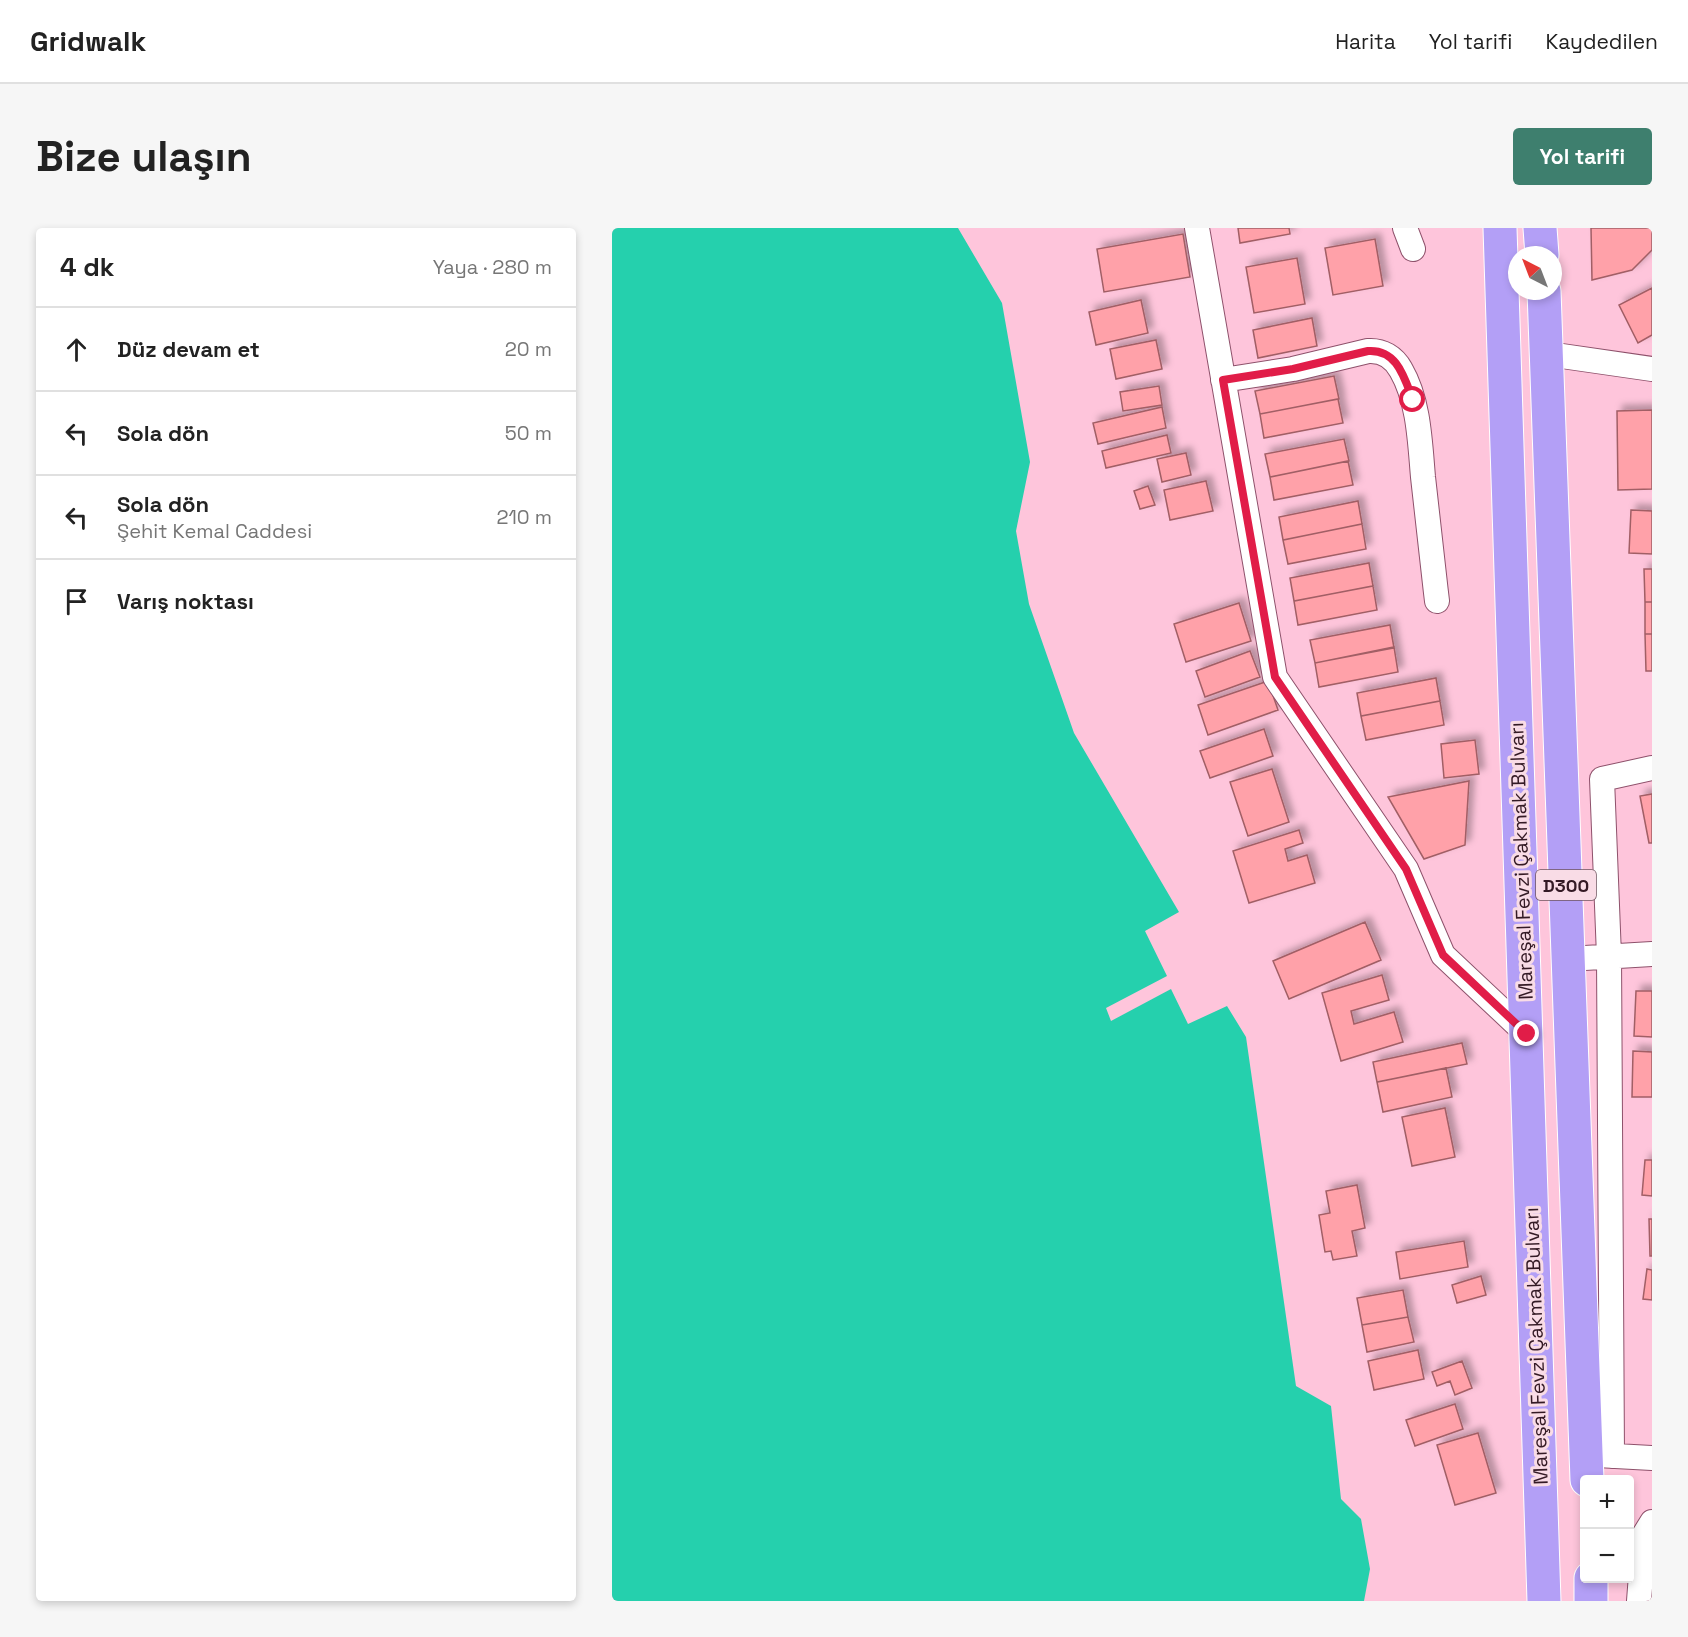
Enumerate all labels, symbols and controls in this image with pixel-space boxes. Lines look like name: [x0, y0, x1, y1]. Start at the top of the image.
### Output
text: Gridwalk: [30, 23, 146, 59]
text: Harita: [1335, 28, 1396, 55]
text: Yol tarifi: [1429, 28, 1512, 55]
text: Kaydedilen: [1545, 28, 1658, 55]
button: Yol tarifi: [1513, 128, 1652, 185]
text: Bize ulaşın: [36, 130, 252, 183]
north arrow: [1508, 246, 1562, 300]
text: 4 dk: [60, 250, 114, 284]
text: Yaya · 280 m: [433, 254, 552, 280]
icon: ahead: [60, 333, 93, 366]
text: Düz devam et: [117, 335, 260, 363]
text: 20 m: [505, 336, 552, 362]
route start: [1399, 386, 1425, 412]
icon: left: [60, 417, 93, 450]
text: Sola dön: [117, 419, 209, 447]
text: 50 m: [505, 420, 552, 446]
text: Sola dön: [117, 490, 209, 518]
icon: left: [60, 501, 93, 534]
text: 210 m: [496, 504, 552, 530]
text: Şehit Kemal Caddesi: [117, 518, 312, 544]
icon: arrive: [60, 585, 93, 618]
text: Varış noktası: [117, 587, 254, 615]
street label: Mareşal Fevzi Çakmak Bulvarı: [1503, 722, 1539, 1000]
road number: D300: [1536, 870, 1596, 900]
route end: [1513, 1020, 1539, 1046]
street label: Mareşal Fevzi Çakmak Bulvarı: [1518, 1207, 1554, 1485]
map controls: [1580, 1475, 1634, 1583]
button: +: [1580, 1475, 1634, 1529]
button: −: [1580, 1529, 1634, 1583]

